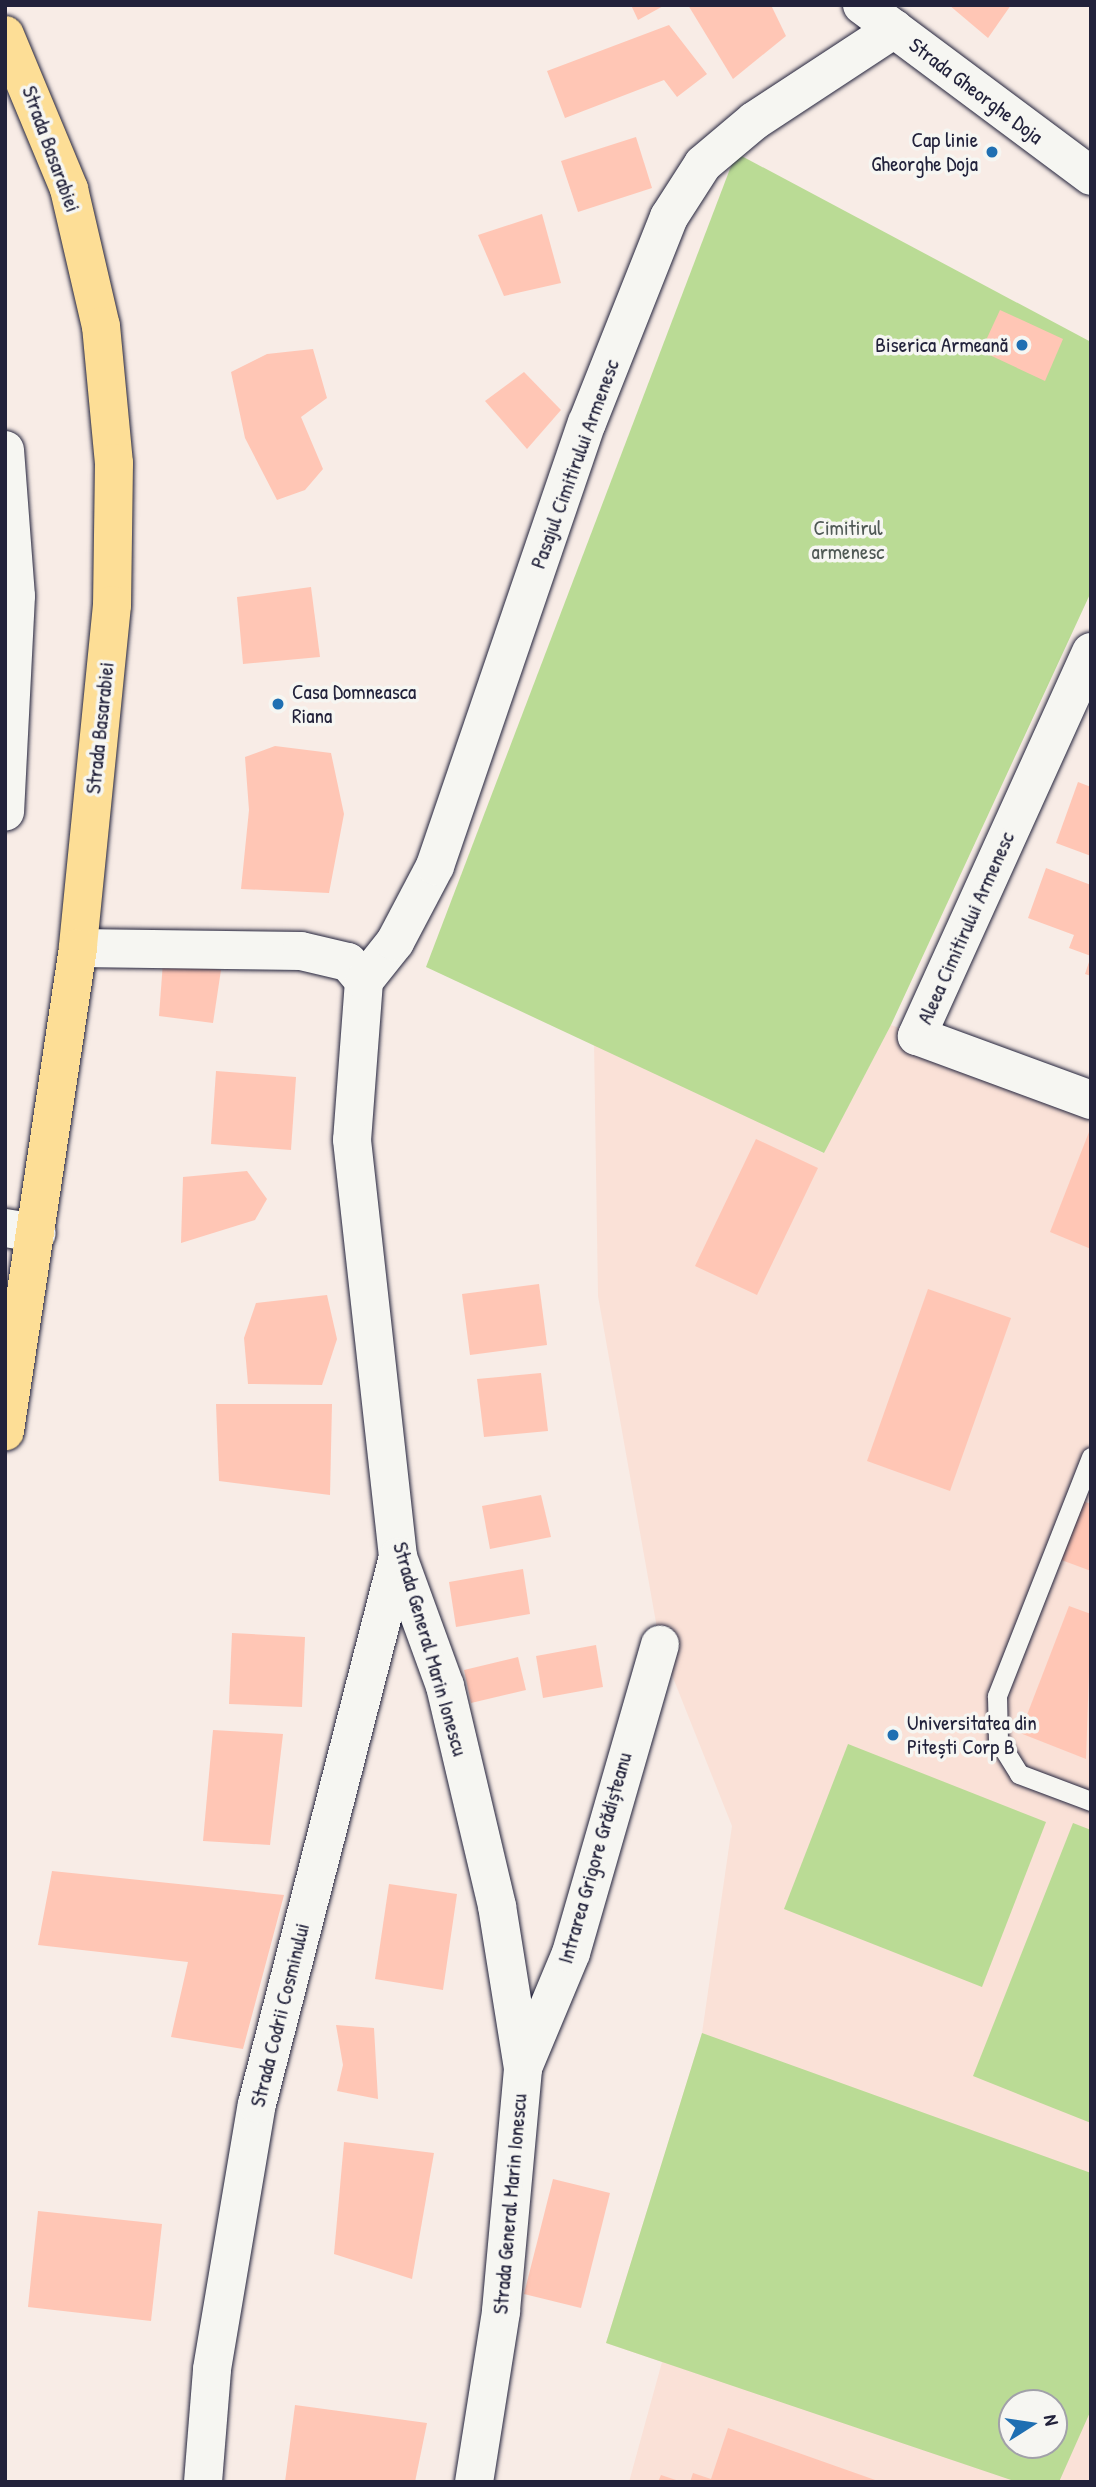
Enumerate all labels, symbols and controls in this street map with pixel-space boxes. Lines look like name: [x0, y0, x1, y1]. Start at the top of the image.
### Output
street label: Strada Gheorghe Doja: [904, 32, 1048, 150]
street label: Strada Basarabiei: [17, 83, 85, 215]
place label: Cap linie Gheorghe Doja: [871, 127, 978, 177]
marker: Cap linie Gheorghe Doja: [984, 144, 1000, 160]
place label: Biserica Armeană: [875, 332, 1008, 358]
marker: Biserica Armeană: [1014, 337, 1030, 353]
street label: Pasajul Cimitirului Armenesc: [525, 356, 625, 572]
park label: Cimitirul armenesc: [811, 515, 885, 565]
street label: Strada Basarabiei: [81, 661, 119, 795]
place label: Casa Domneasca Riana: [292, 679, 416, 729]
marker: Casa Domneasca Riana: [270, 696, 286, 712]
street label: Aleea Cimitirului Armenesc: [912, 828, 1020, 1028]
street label: Strada General Marin Ionescu: [387, 1539, 473, 1759]
place label: Universitatea din Pitești Corp B: [907, 1710, 1037, 1760]
marker: Universitatea din Pitești Corp B: [885, 1727, 901, 1743]
street label: Intrarea Grigore Grădișteanu: [553, 1750, 637, 1966]
street label: Strada Codrii Cosminului: [245, 1920, 315, 2110]
street label: Strada General Marin Ionescu: [488, 2093, 532, 2315]
north arrow: [998, 2389, 1068, 2459]
text: N: [1038, 2412, 1065, 2428]

